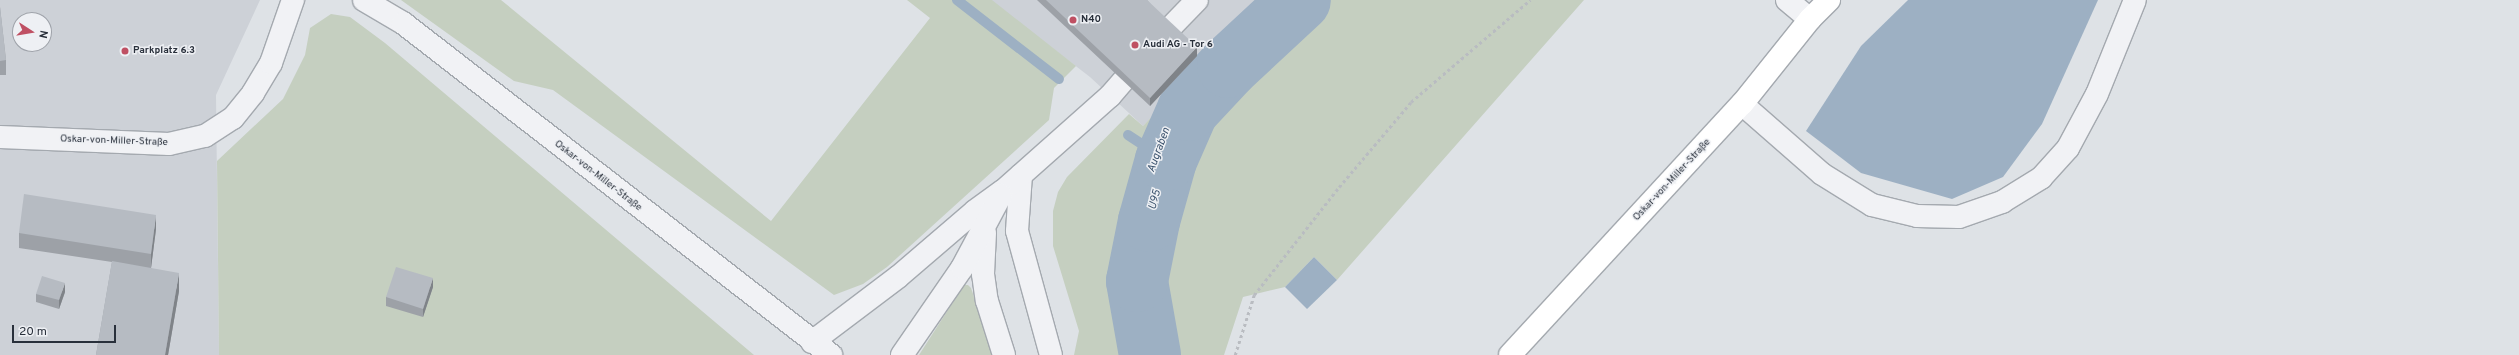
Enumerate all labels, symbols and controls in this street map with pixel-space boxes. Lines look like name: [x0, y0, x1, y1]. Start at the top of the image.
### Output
north arrow: [12, 12, 52, 52]
place label: N40: [1081, 14, 1101, 26]
marker: N40: [1068, 15, 1078, 25]
text: N: [35, 29, 50, 40]
place label: Audi AG - Tor 6: [1143, 39, 1213, 51]
marker: Audi AG - Tor 6: [1130, 40, 1140, 50]
place label: Parkplatz 6.3: [133, 45, 195, 57]
marker: Parkplatz 6.3: [120, 46, 130, 56]
water label: Augraben: [1145, 126, 1173, 174]
street label: Oskar-von-Miller-Straße: [60, 133, 168, 149]
street label: Oskar-von-Miller-Straße: [1631, 136, 1713, 224]
street label: Oskar-von-Miller-Straße: [552, 138, 644, 214]
water label: U95: [1146, 189, 1164, 211]
scale bar: [14, 317, 118, 343]
text: 20 m: [19, 324, 47, 340]

